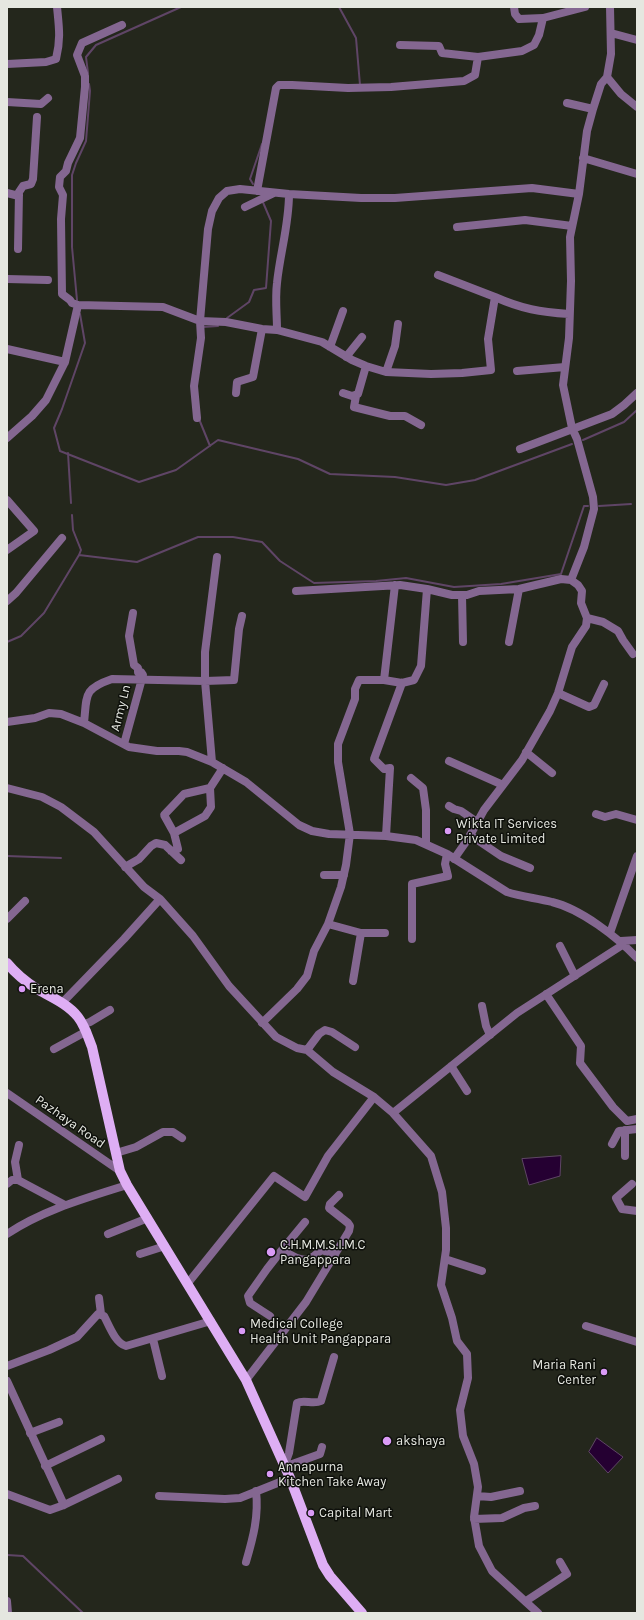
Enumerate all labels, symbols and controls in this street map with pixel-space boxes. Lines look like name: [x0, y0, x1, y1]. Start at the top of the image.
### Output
street label: Army Ln: [108, 683, 134, 733]
place label: Wikta IT Services Private Limited: [456, 816, 557, 847]
marker: Wikta IT Services Private Limited: [443, 826, 453, 836]
place label: Erena: [30, 981, 64, 997]
marker: Erena: [17, 984, 27, 994]
street label: Pazhaya Road: [32, 1092, 108, 1152]
place label: C.H.M.M.S.I.M.C Pangappara: [280, 1237, 365, 1268]
marker: C.H.M.M.S.I.M.C Pangappara: [265, 1246, 277, 1258]
place label: Medical College Health Unit Pangappara: [250, 1316, 391, 1347]
marker: Medical College Health Unit Pangappara: [237, 1326, 247, 1336]
place label: Maria Rani Center: [532, 1357, 596, 1388]
marker: Maria Rani Center: [599, 1367, 609, 1377]
place label: akshaya: [396, 1433, 446, 1449]
marker: akshaya: [381, 1435, 393, 1447]
place label: Annapurna Kitchen Take Away: [278, 1459, 386, 1490]
marker: Annapurna Kitchen Take Away: [265, 1469, 275, 1479]
place label: Capital Mart: [319, 1505, 392, 1521]
marker: Capital Mart: [306, 1508, 316, 1518]

